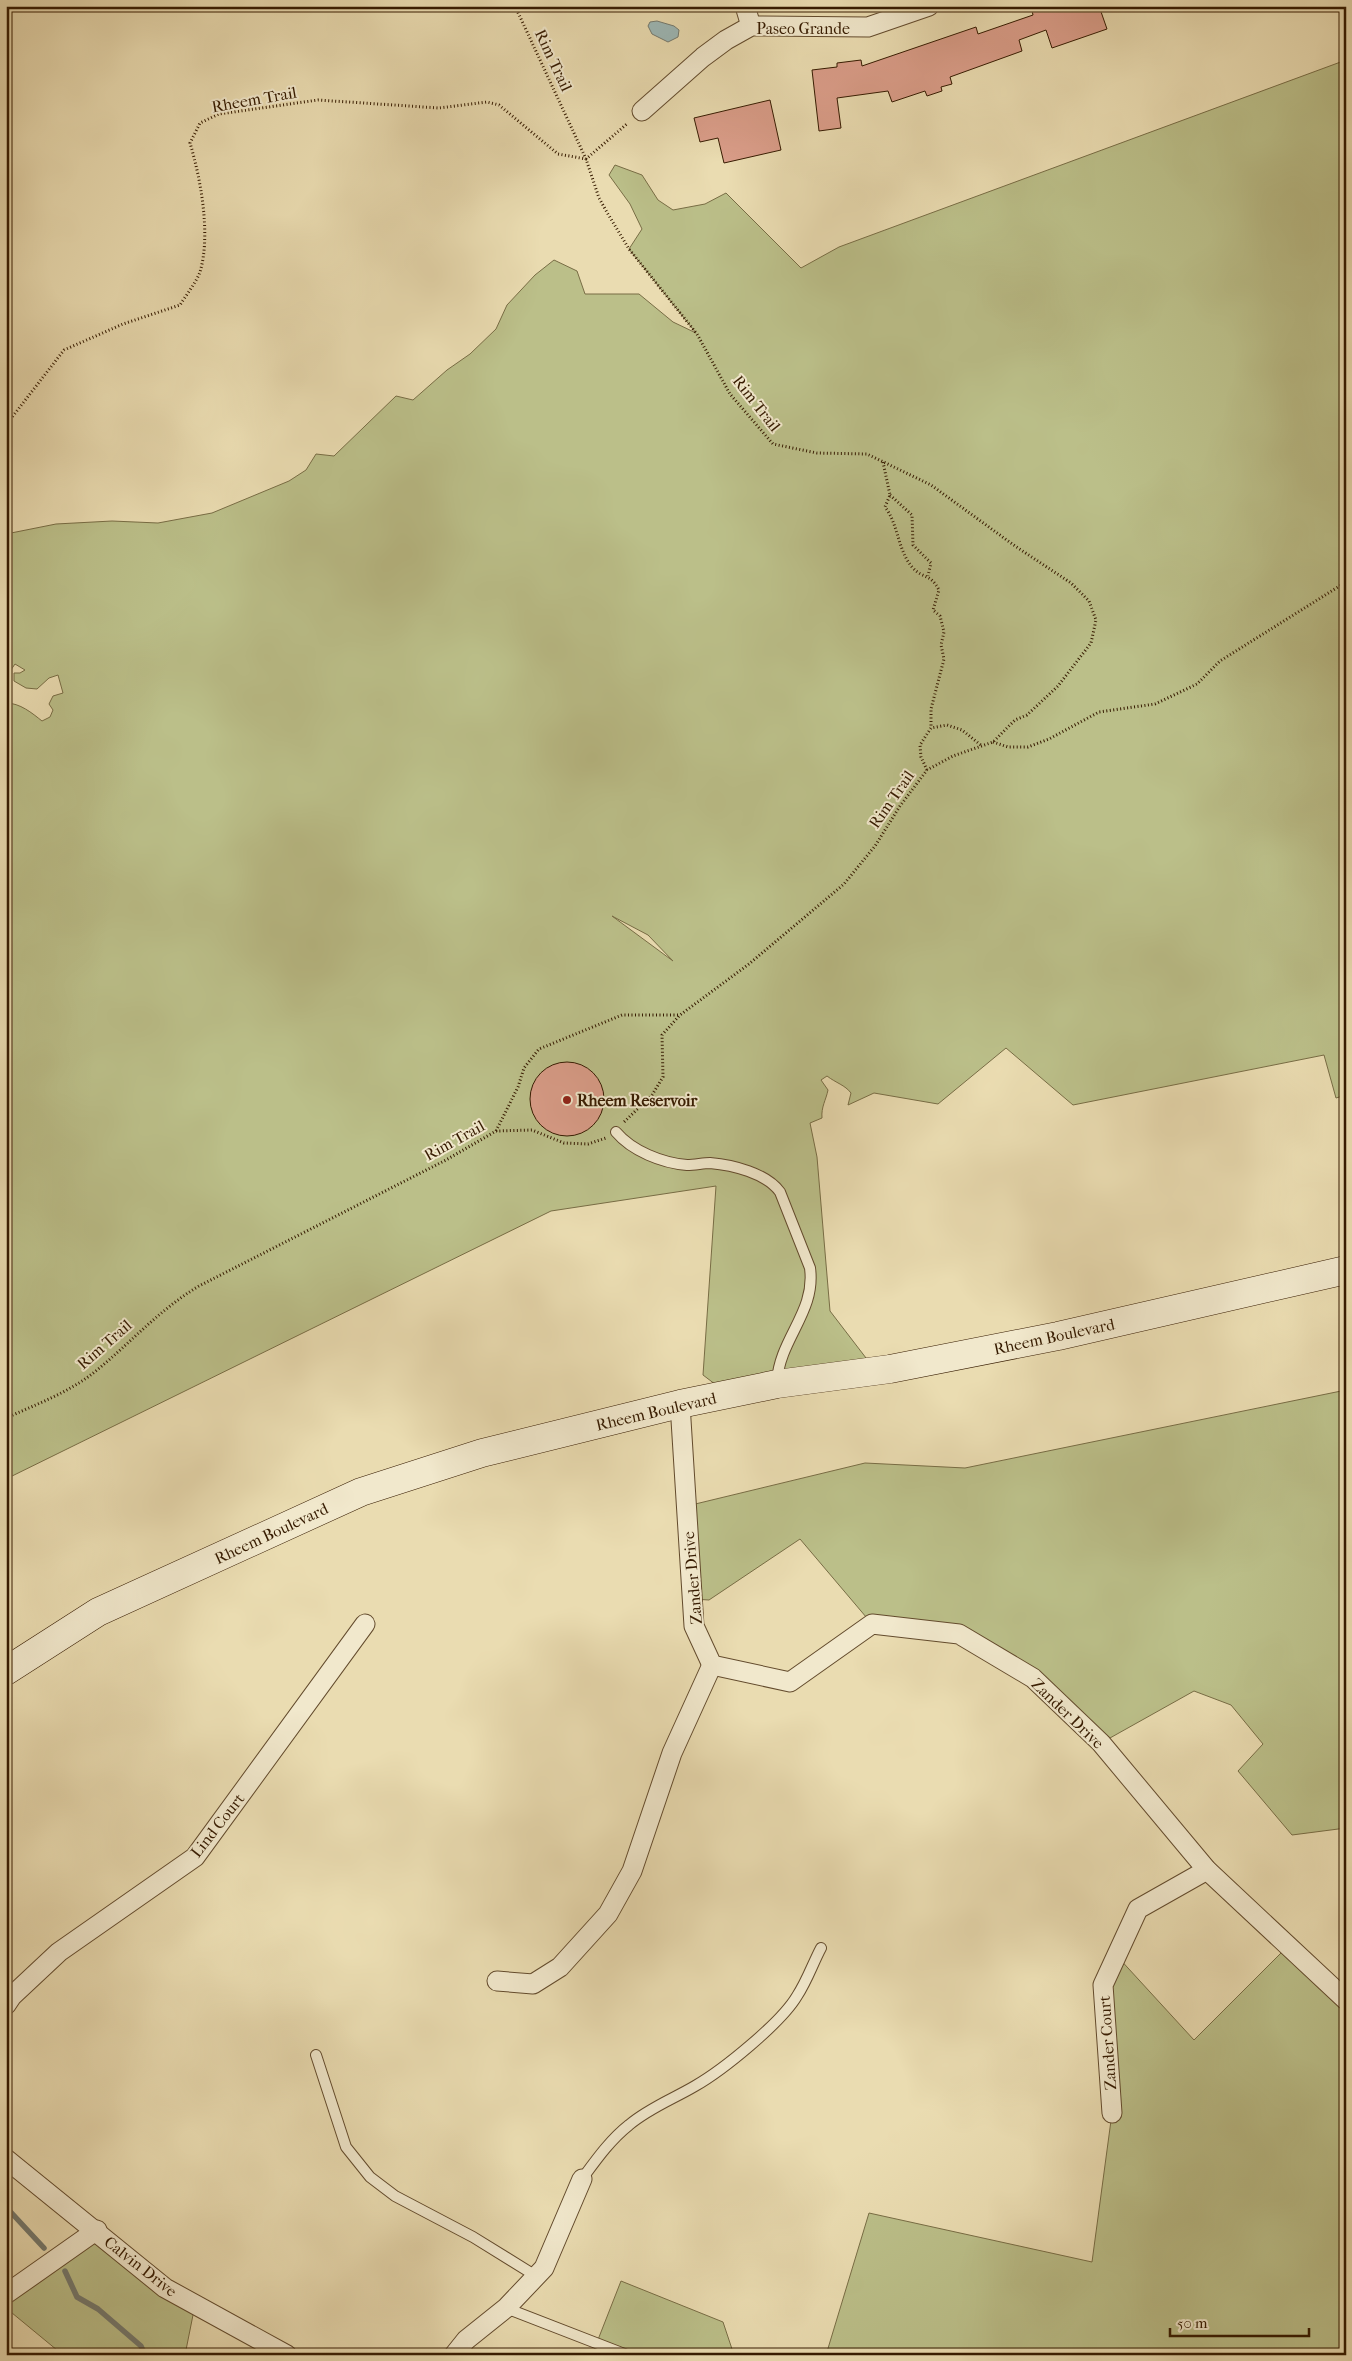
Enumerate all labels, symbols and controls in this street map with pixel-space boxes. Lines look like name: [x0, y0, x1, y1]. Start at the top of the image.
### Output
street label: Paseo Grande: [756, 19, 850, 38]
street label: Rim Trail: [531, 26, 576, 95]
street label: Rheem Trail: [210, 83, 299, 116]
street label: Rim Trail: [729, 371, 785, 436]
street label: Rim Trail: [865, 766, 918, 832]
place label: Rheem Reservoir: [577, 1091, 698, 1110]
marker: Rheem Reservoir: [561, 1094, 573, 1106]
street label: Rim Trail: [421, 1116, 488, 1165]
street label: Rheem Boulevard: [992, 1314, 1117, 1359]
street label: Rim Trail: [73, 1315, 136, 1373]
street label: Rheem Boulevard: [594, 1388, 719, 1435]
street label: Rheem Boulevard: [211, 1499, 331, 1568]
street label: Zander Drive: [679, 1531, 706, 1625]
street label: Zander Drive: [1027, 1674, 1108, 1753]
street label: Lind Court: [186, 1789, 248, 1861]
street label: Zander Court: [1095, 1995, 1120, 2091]
street label: Calvin Drive: [101, 2232, 181, 2301]
scale bar: [1170, 2306, 1308, 2338]
text: 50 m: [1177, 2314, 1208, 2332]

